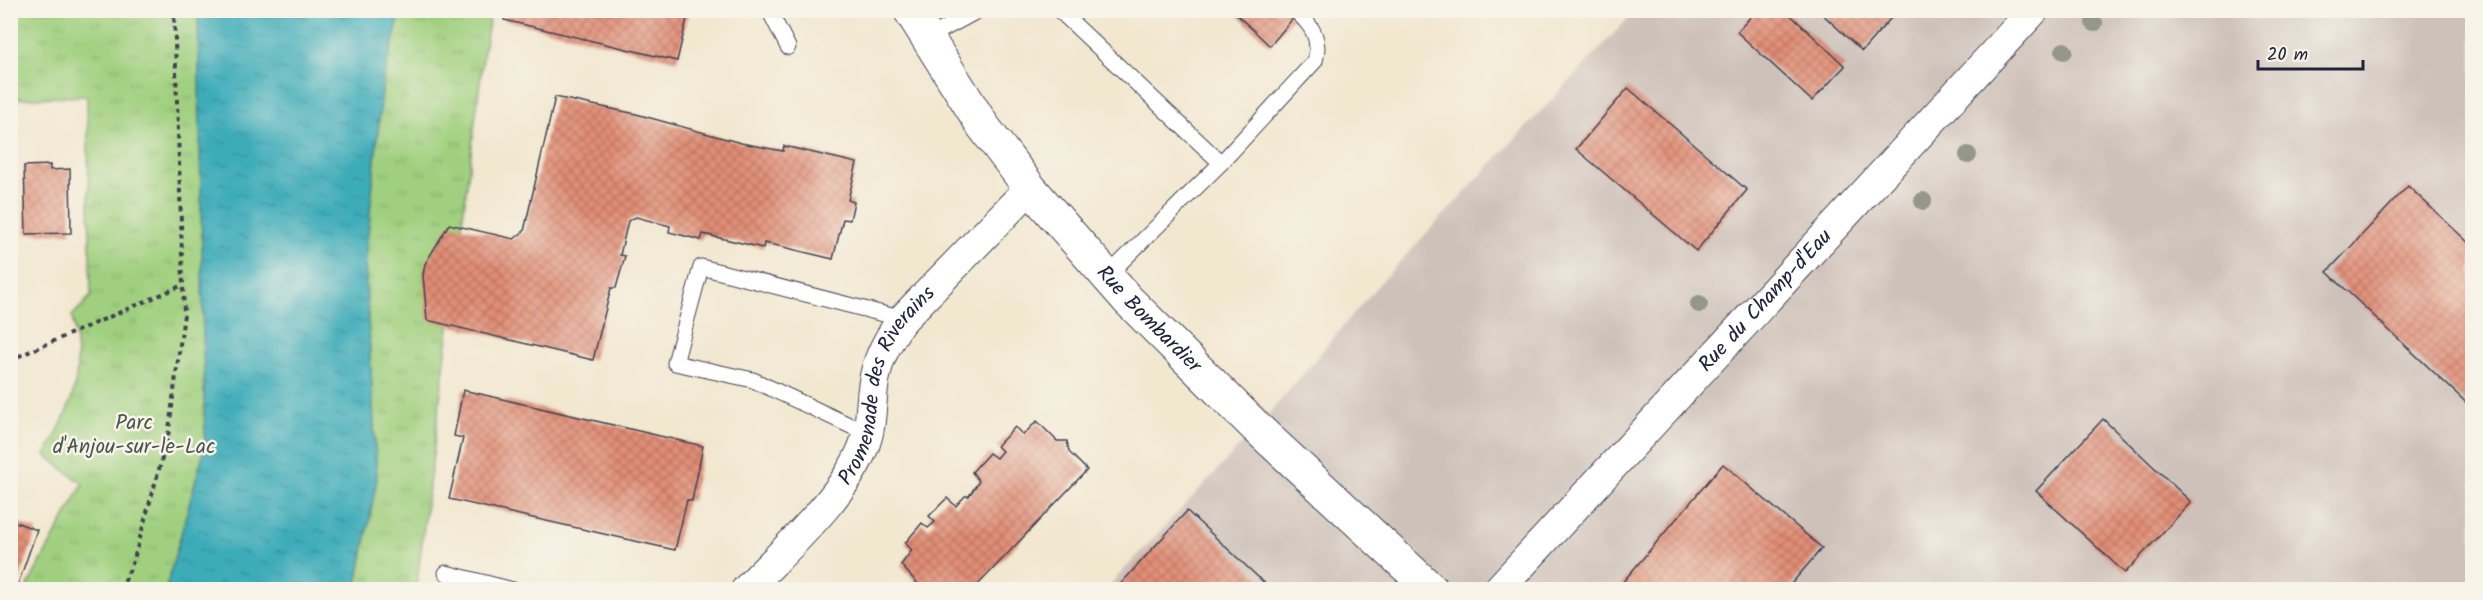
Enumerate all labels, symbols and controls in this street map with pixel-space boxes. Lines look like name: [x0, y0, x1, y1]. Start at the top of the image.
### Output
scale bar: [2258, 33, 2363, 71]
text: 20 m: [2267, 41, 2308, 70]
street label: Rue du Champ-d'Eau: [1690, 221, 1840, 380]
street label: Rue Bombardier: [1088, 258, 1210, 382]
street label: Promenade des Riverains: [830, 278, 943, 492]
park label: Parc d'Anjou-sur-le-Lac: [53, 407, 215, 464]

